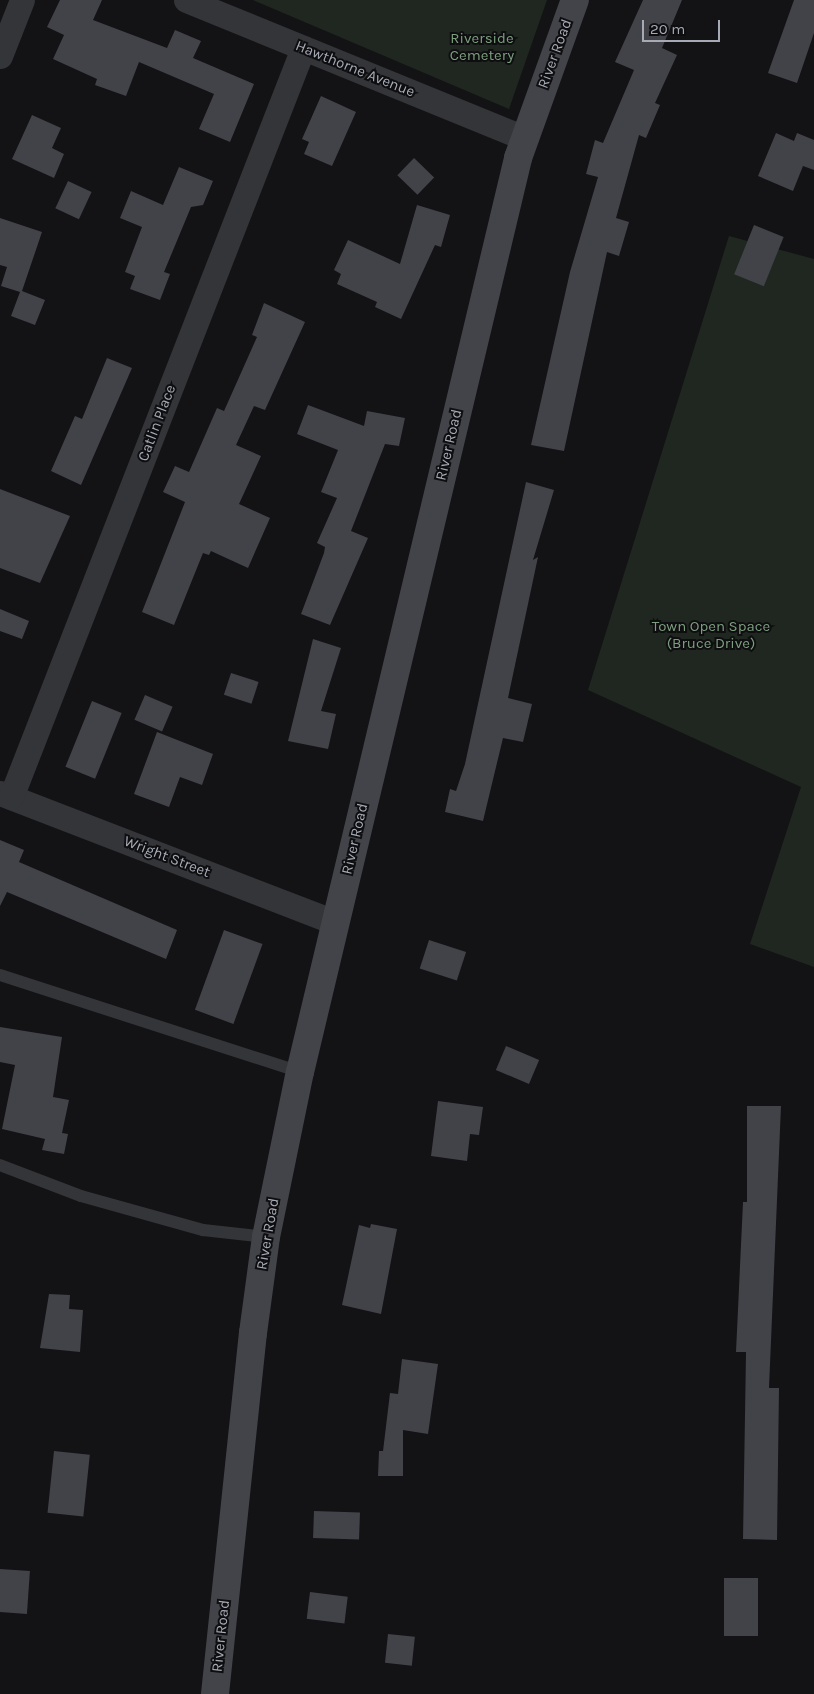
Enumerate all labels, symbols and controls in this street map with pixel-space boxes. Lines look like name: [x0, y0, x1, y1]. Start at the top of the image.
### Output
scale bar: [644, 10, 722, 42]
street label: River Road: [534, 17, 576, 91]
text: 20 m: [650, 20, 685, 38]
park label: Riverside Cemetery: [450, 29, 514, 64]
street label: Hawthorne Avenue: [293, 37, 417, 101]
street label: Catlin Place: [134, 382, 180, 464]
street label: River Road: [432, 408, 466, 482]
park label: Town Open Space (Bruce Drive): [652, 617, 770, 652]
street label: River Road: [338, 802, 372, 876]
street label: Wright Street: [121, 832, 213, 882]
street label: River Road: [253, 1197, 283, 1271]
street label: River Road: [208, 1599, 234, 1673]

